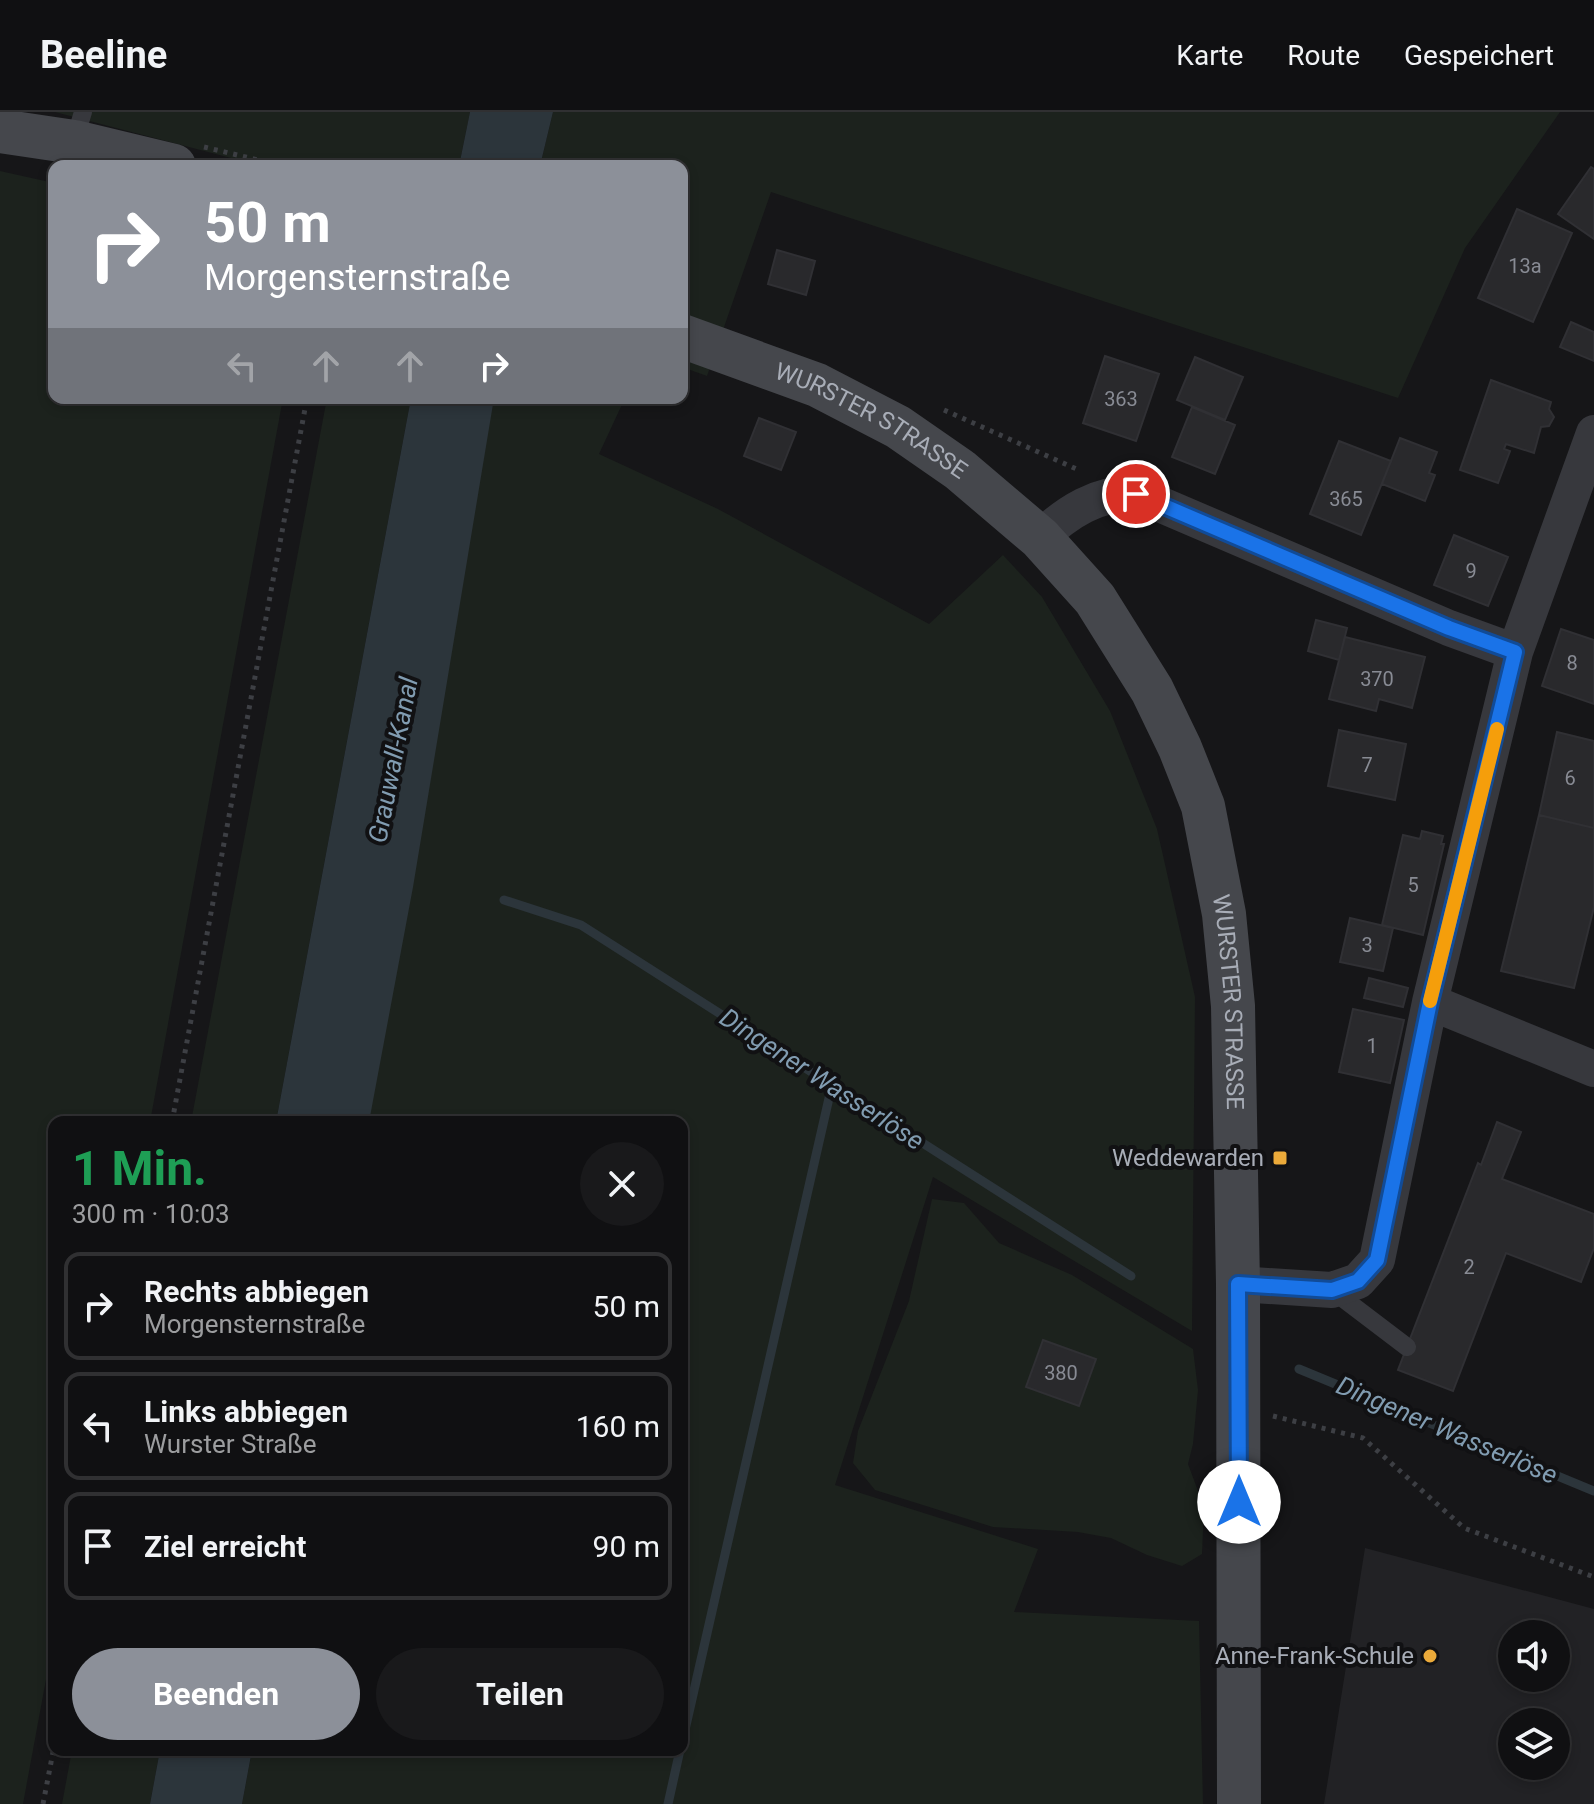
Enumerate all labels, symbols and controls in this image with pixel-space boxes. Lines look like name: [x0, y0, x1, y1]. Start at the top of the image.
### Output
text: Beeline: [40, 33, 167, 77]
text: Karte: [1176, 39, 1243, 72]
text: Route: [1287, 39, 1360, 72]
text: Gespeichert: [1404, 39, 1554, 72]
text: 50 m: [204, 190, 331, 256]
icon: right: [72, 192, 176, 296]
house number: 13a: [1508, 254, 1542, 278]
text: Morgensternstraße: [204, 257, 510, 299]
icon: left: [220, 344, 264, 388]
icon: ahead: [304, 344, 348, 388]
icon: ahead: [388, 344, 432, 388]
icon: right: [472, 344, 516, 388]
street label: WURSTER STRASSE: [771, 357, 973, 485]
house number: 363: [1104, 387, 1138, 411]
pin: [1102, 460, 1170, 528]
icon: arrive: [1114, 472, 1158, 516]
house number: 365: [1329, 487, 1363, 511]
house number: 9: [1465, 559, 1477, 583]
house number: 8: [1566, 651, 1578, 675]
house number: 370: [1360, 667, 1394, 691]
water label: Grauwall-Kanal: [362, 674, 424, 845]
house number: 7: [1361, 753, 1373, 777]
house number: 6: [1564, 766, 1576, 790]
house number: 5: [1407, 873, 1419, 897]
street label: WURSTER STRASSE: [1207, 892, 1249, 1110]
house number: 3: [1361, 933, 1373, 957]
water label: Dingener Wasserlöse: [714, 1002, 930, 1156]
house number: 1: [1366, 1034, 1378, 1058]
text: 1 Min.: [72, 1140, 207, 1197]
button: close: [580, 1142, 664, 1226]
place label: Weddewarden: [1112, 1144, 1264, 1172]
marker: Weddewarden: [1271, 1149, 1289, 1167]
text: 300 m · 10:03: [72, 1199, 230, 1229]
house number: 2: [1463, 1255, 1475, 1279]
text: Rechts abbiegen: [144, 1274, 369, 1309]
icon: right: [76, 1284, 120, 1328]
text: 50 m: [593, 1289, 660, 1324]
text: Morgensternstraße: [144, 1309, 365, 1339]
house number: 380: [1044, 1361, 1078, 1385]
water label: Dingener Wasserlöse: [1332, 1370, 1562, 1490]
text: Links abbiegen: [144, 1394, 348, 1429]
icon: left: [76, 1404, 120, 1448]
text: 160 m: [576, 1409, 660, 1444]
text: Wurster Straße: [144, 1429, 317, 1459]
position arrow: [1197, 1460, 1281, 1544]
icon: arrive: [76, 1524, 120, 1568]
text: Ziel erreicht: [144, 1529, 306, 1564]
text: 90 m: [593, 1529, 660, 1564]
map controls: [1498, 1620, 1570, 1780]
button: sound: [1498, 1620, 1570, 1692]
place label: Anne-Frank-Schule: [1215, 1642, 1414, 1670]
marker: Anne-Frank-Schule: [1421, 1647, 1439, 1665]
button: Beenden: [72, 1648, 360, 1740]
button: Teilen: [376, 1648, 664, 1740]
button: layers: [1498, 1708, 1570, 1780]

